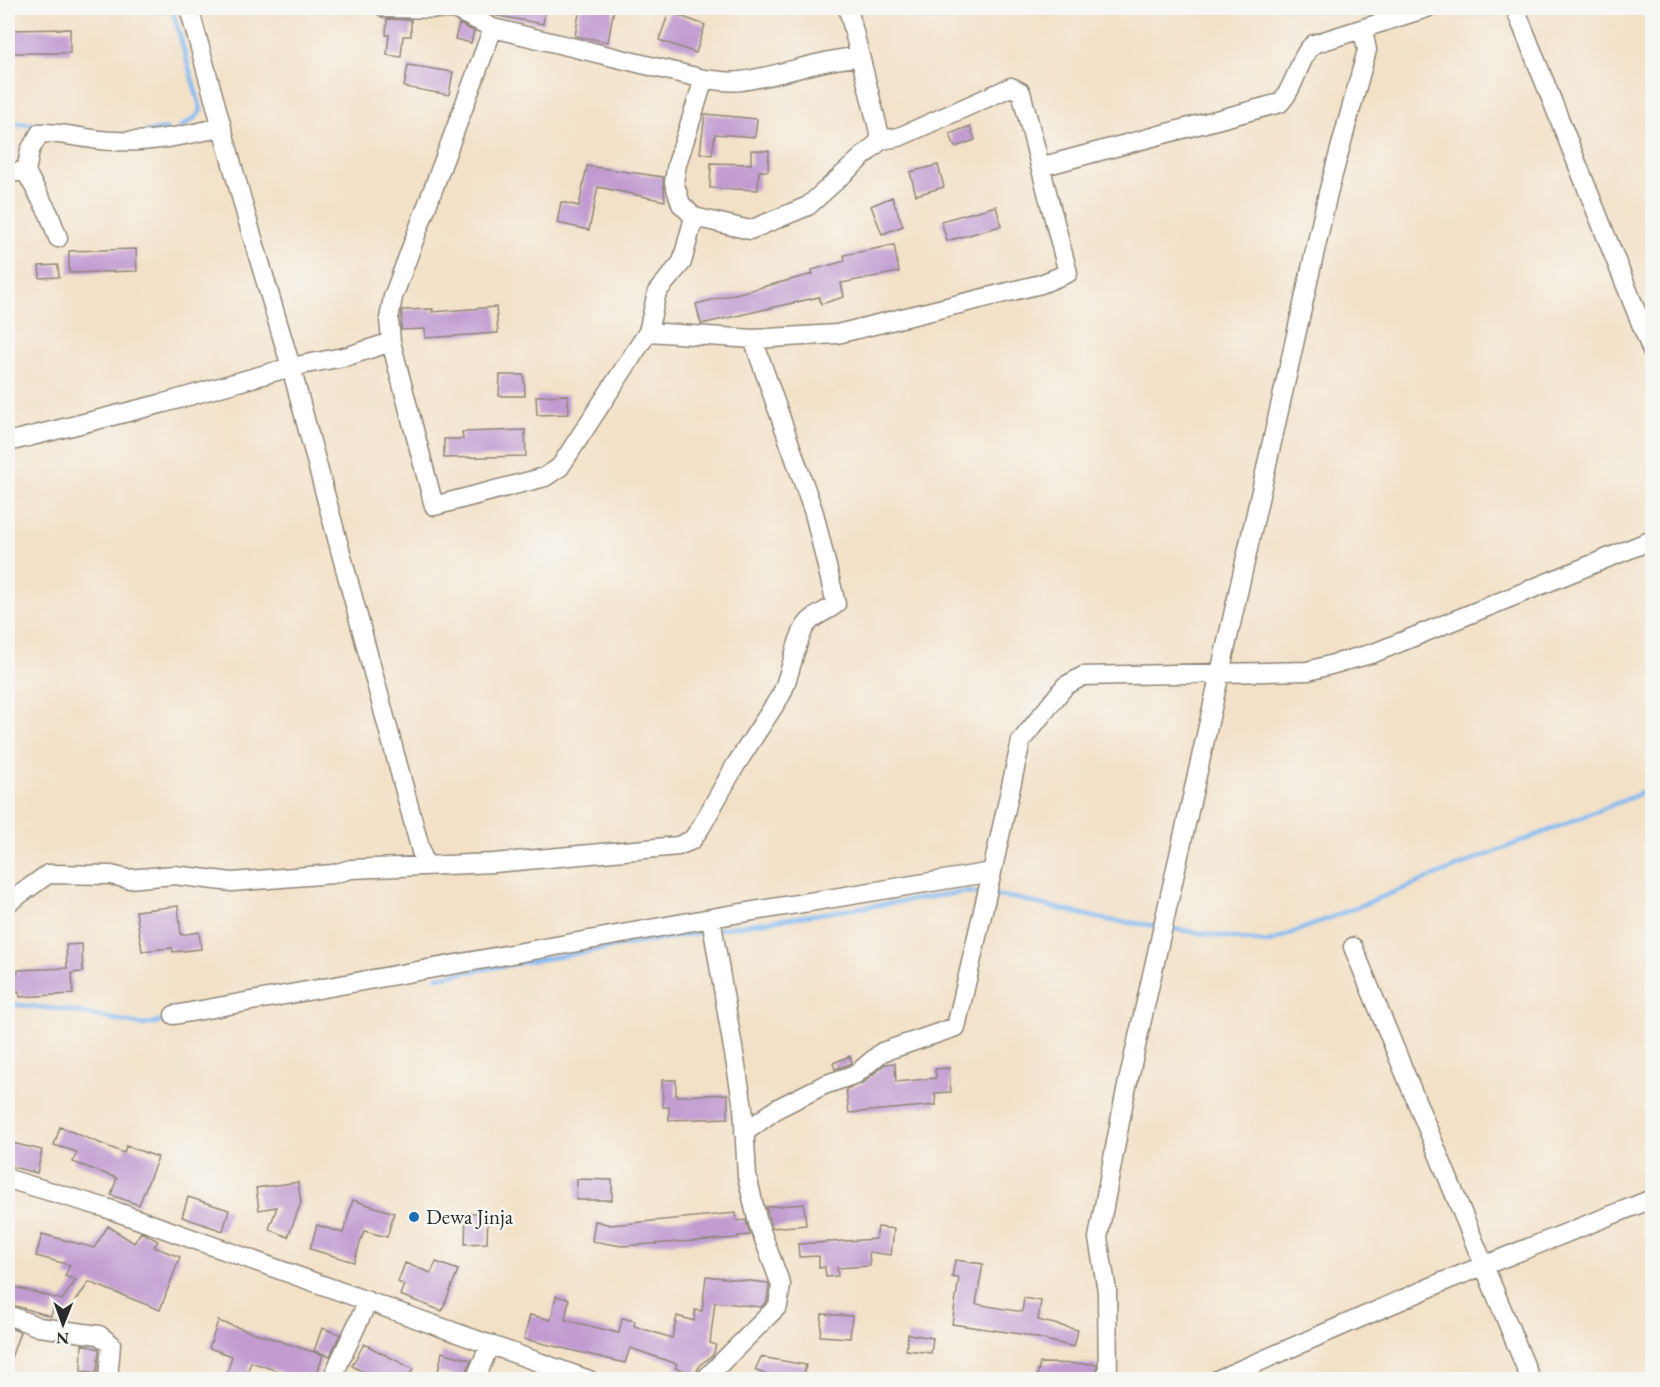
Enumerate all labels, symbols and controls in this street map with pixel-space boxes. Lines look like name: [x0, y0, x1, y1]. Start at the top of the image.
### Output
place label: Dewa Jinja: [426, 1203, 514, 1230]
marker: Dewa Jinja: [407, 1210, 421, 1224]
north arrow: [33, 1294, 93, 1354]
text: N: [56, 1328, 69, 1349]

